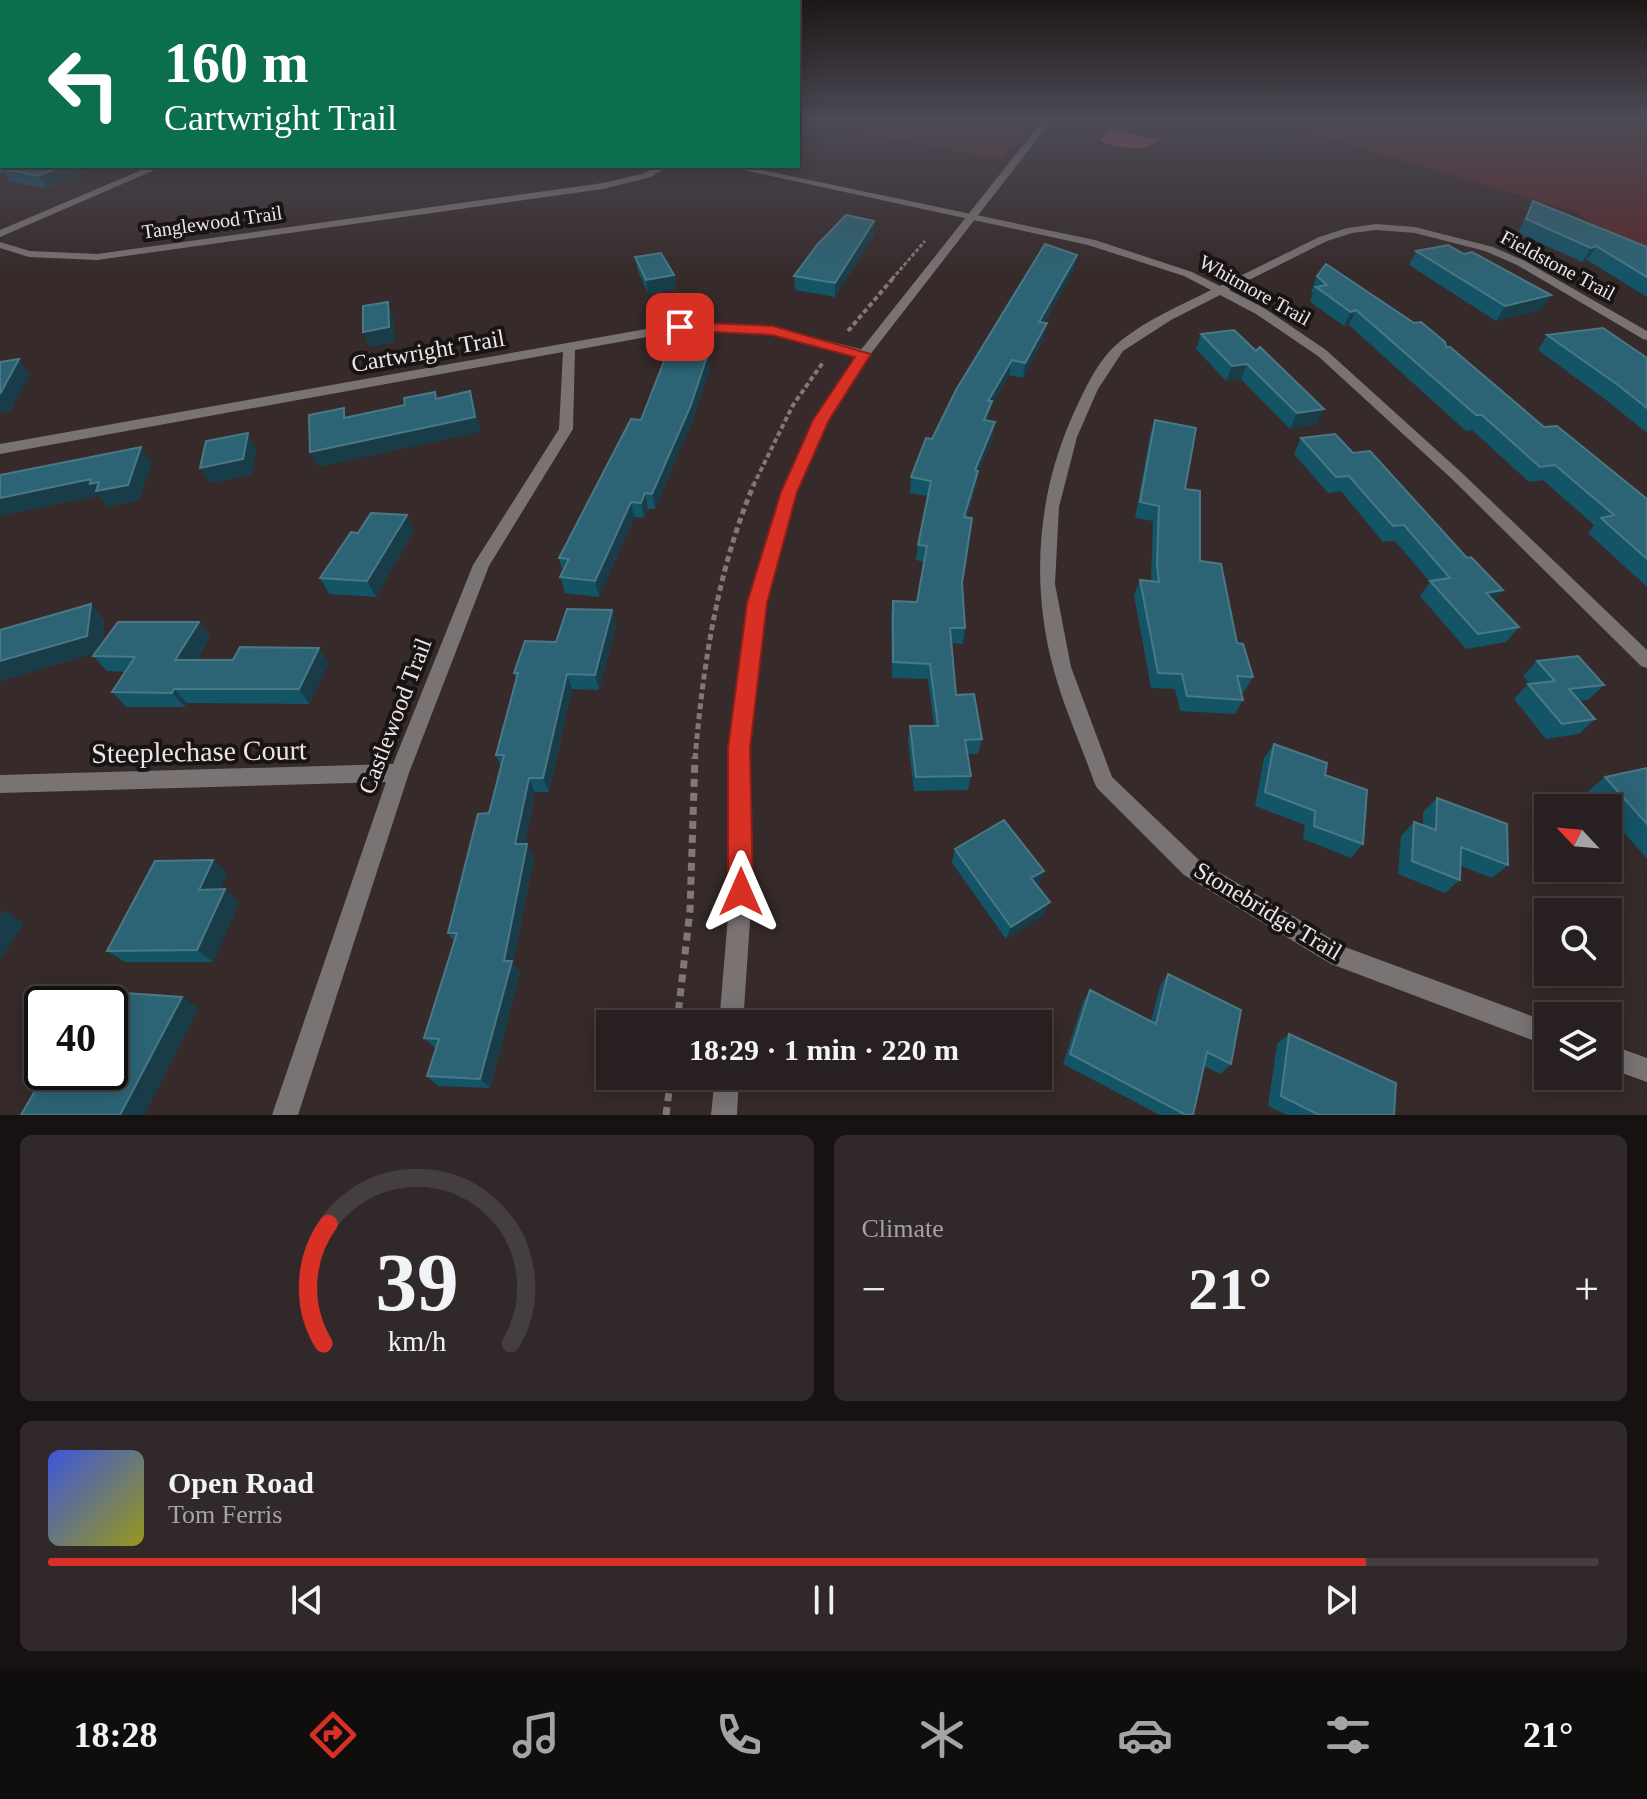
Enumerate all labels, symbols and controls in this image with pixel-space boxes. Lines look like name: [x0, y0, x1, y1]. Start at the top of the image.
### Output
icon: left: [32, 32, 136, 136]
text: 160 m: [164, 32, 309, 94]
text: Cartwright Trail: [164, 98, 397, 138]
street label: Tanglewood Trail: [140, 201, 284, 244]
street label: Fieldstone Trail: [1497, 226, 1619, 305]
street label: Whitmore Trail: [1195, 250, 1315, 330]
pin: [646, 293, 714, 361]
icon: arrive: [658, 305, 702, 349]
street label: Cartwright Trail: [349, 325, 507, 377]
street label: Castlewood Trail: [353, 634, 437, 798]
street label: Steeplechase Court: [91, 734, 307, 769]
north arrow: [1534, 794, 1622, 882]
map controls: [1534, 794, 1622, 1090]
position arrow: [699, 850, 783, 934]
street label: Stonebridge Trail: [1190, 857, 1347, 965]
button: search: [1534, 898, 1622, 986]
speed limit sign: 40: [24, 986, 128, 1090]
button: layers: [1534, 1002, 1622, 1090]
text: 18:29 · 1 min · 220 m: [689, 1033, 959, 1066]
text: Climate: [862, 1214, 944, 1243]
text: 39: [375, 1236, 458, 1328]
text: 21°: [1188, 1256, 1272, 1322]
text: −: [862, 1265, 886, 1314]
text: +: [1574, 1265, 1599, 1314]
text: km/h: [387, 1326, 446, 1357]
text: Open Road: [168, 1466, 314, 1499]
text: Tom Ferris: [168, 1500, 282, 1529]
icon: previous: [285, 1578, 329, 1622]
icon: pause: [802, 1578, 846, 1622]
icon: next: [1319, 1578, 1363, 1622]
icon: directions: [305, 1707, 361, 1763]
icon: music: [508, 1707, 564, 1763]
icon: phone: [711, 1707, 767, 1763]
icon: climate: [914, 1707, 970, 1763]
icon: car: [1117, 1707, 1173, 1763]
icon: filters: [1320, 1707, 1376, 1763]
text: 18:28: [74, 1715, 158, 1755]
text: 21°: [1523, 1715, 1573, 1755]

